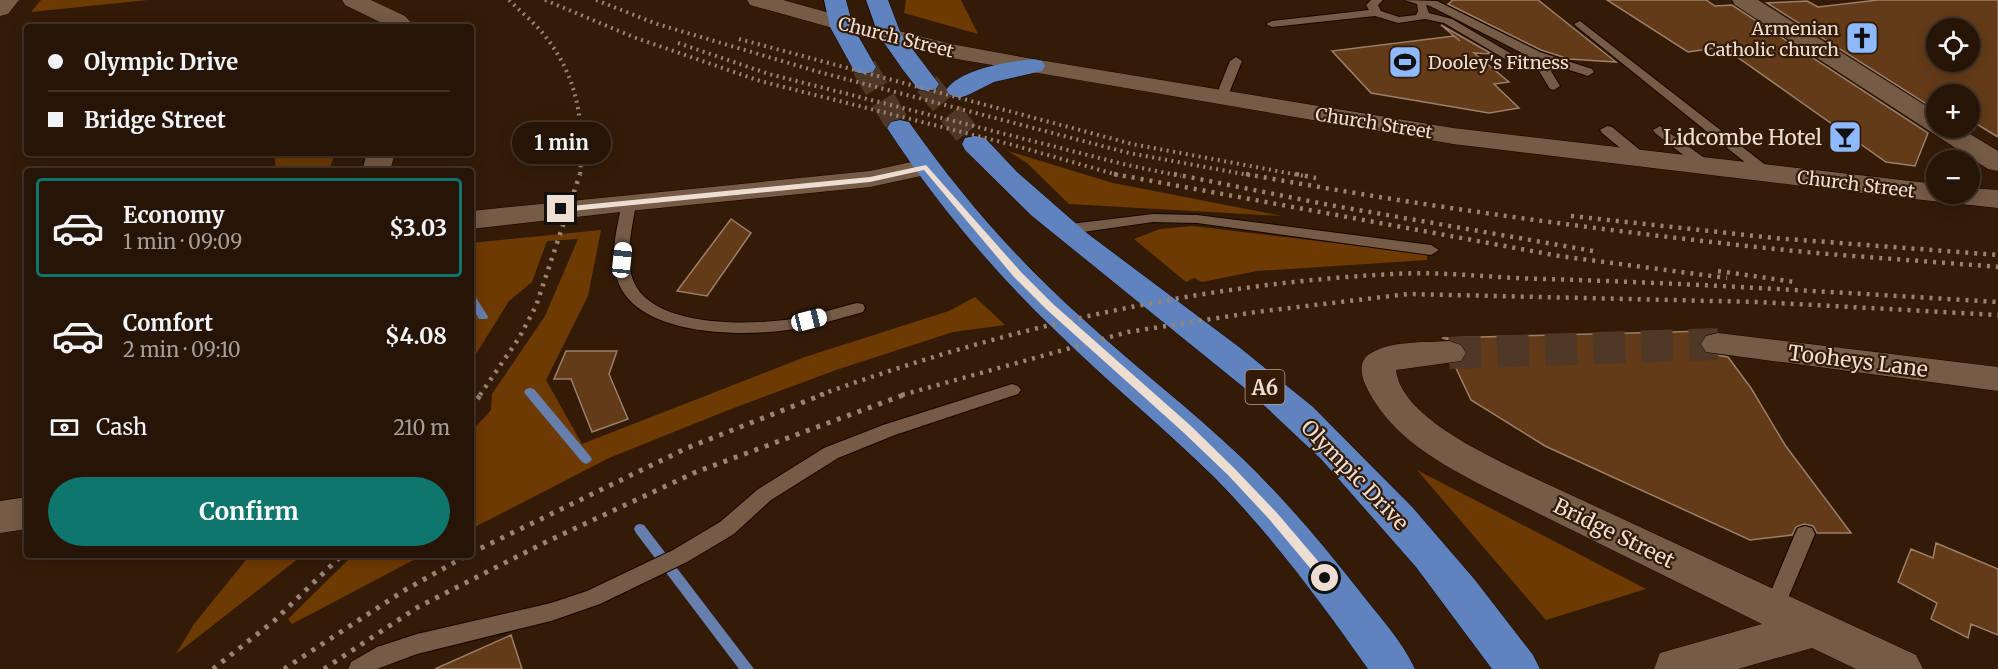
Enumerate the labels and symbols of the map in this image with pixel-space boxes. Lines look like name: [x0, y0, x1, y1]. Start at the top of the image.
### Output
street label: Church Street: [836, 12, 956, 62]
place label: Armenian Catholic church: [1704, 17, 1839, 61]
church icon: Armenian Catholic church: [1844, 20, 1880, 56]
sports icon: Dooley's Fitness: [1387, 44, 1423, 80]
place label: Dooley's Fitness: [1428, 51, 1569, 74]
street label: Church Street: [1314, 102, 1434, 144]
bar icon: Lidcombe Hotel: [1827, 119, 1863, 155]
callout: 1 min: [512, 122, 610, 164]
place label: Lidcombe Hotel: [1663, 124, 1822, 151]
street label: Church Street: [1796, 165, 1916, 203]
route end: [547, 195, 574, 222]
car: [611, 241, 633, 279]
car: [789, 307, 829, 333]
street label: Tooheys Lane: [1787, 339, 1930, 383]
road number: A6: [1246, 370, 1284, 404]
street label: Olympic Drive: [1295, 414, 1415, 536]
street label: Bridge Street: [1549, 492, 1679, 574]
route start: [1311, 564, 1338, 591]

